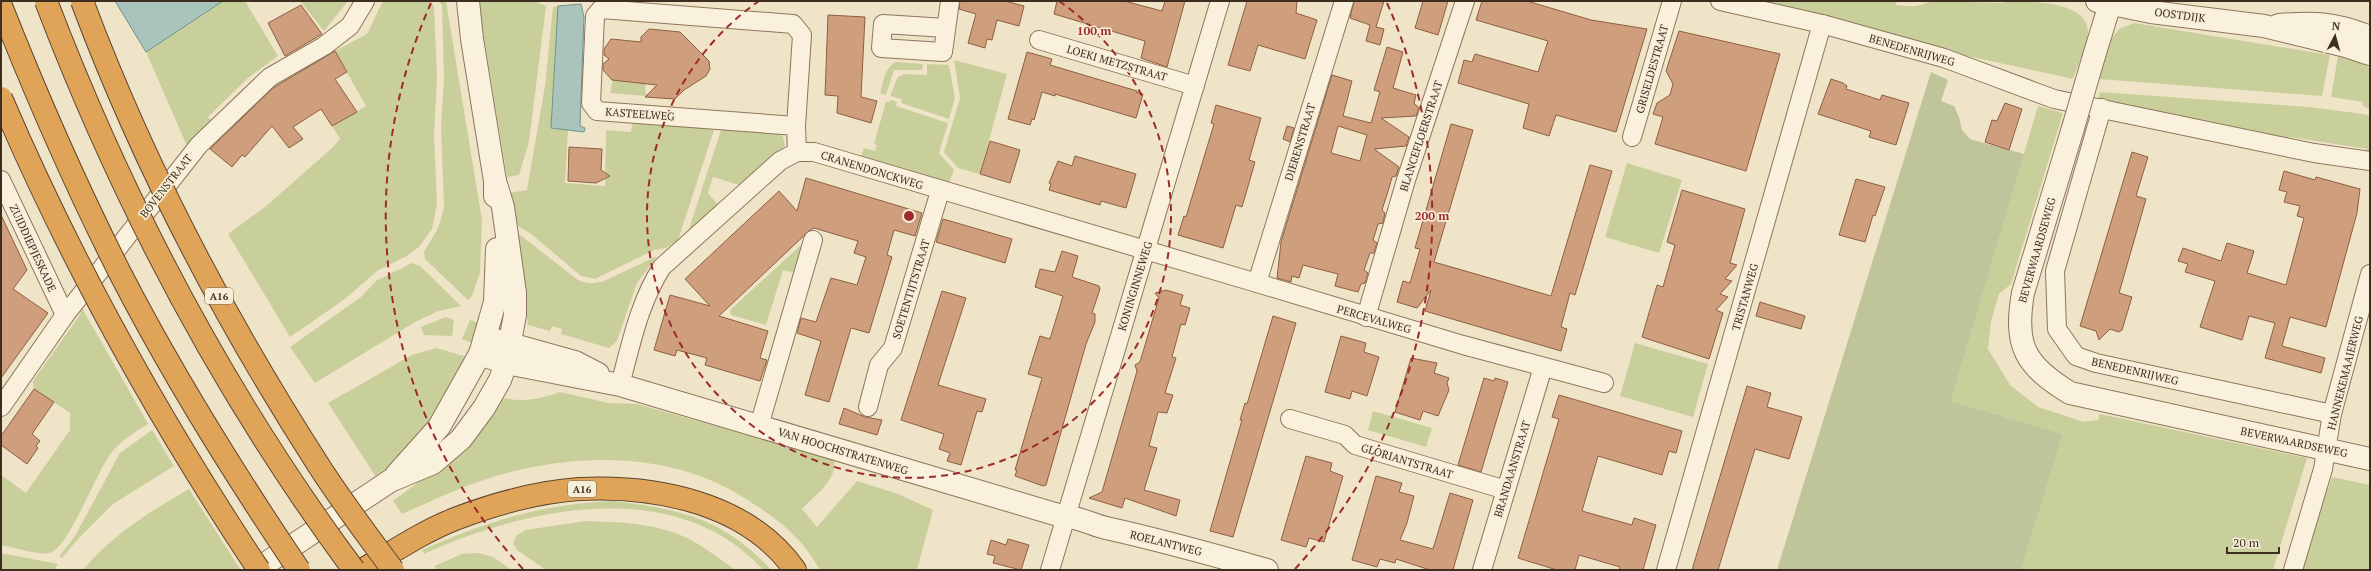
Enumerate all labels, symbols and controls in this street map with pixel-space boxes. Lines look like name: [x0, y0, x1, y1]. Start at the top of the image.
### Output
street label: OOSTDIJK: [2154, 5, 2207, 25]
north arrow: [2315, 16, 2355, 56]
text: N: [2331, 19, 2342, 34]
text: 100 m: [1077, 23, 1111, 38]
street label: GRISELDESTRAAT: [1633, 23, 1671, 115]
street label: BENEDENRIJWEG: [1867, 31, 1957, 69]
street label: LOEKI METZSTRAAT: [1065, 42, 1169, 84]
street label: BLANCEFLOERSTRAAT: [1396, 79, 1446, 193]
street label: DIERENSTRAAT: [1282, 101, 1318, 182]
street label: KASTEELWEG: [605, 105, 676, 123]
street label: CRANENDONCKWEG: [819, 148, 925, 192]
street label: BOVENSTRAAT: [137, 151, 195, 221]
street label: BEVERWAARDSEWEG: [2015, 195, 2059, 304]
street label: ZUIDDIEPJESKADE: [7, 202, 59, 294]
text: 200 m: [1415, 208, 1449, 223]
centre of rings: [902, 209, 916, 223]
street label: SOETENTIJTSTRAAT: [889, 237, 933, 341]
street label: KONINGINNEWEG: [1115, 239, 1155, 333]
street label: TRISTANWEG: [1729, 261, 1761, 332]
road number: A16: [205, 288, 233, 304]
street label: PERCEVALWEG: [1335, 302, 1413, 336]
street label: HANNEKEMAAIERWEG: [2324, 314, 2366, 431]
street label: BENEDENRIJWEG: [2090, 354, 2180, 388]
street label: BRANDAANSTRAAT: [1491, 419, 1533, 519]
street label: VAN HOOCHSTRATENWEG: [776, 424, 910, 478]
street label: BEVERWAARDSEWEG: [2239, 424, 2349, 460]
street label: GLORIANTSTRAAT: [1359, 440, 1455, 482]
road number: A16: [568, 481, 596, 497]
street label: ROELANTWEG: [1128, 527, 1204, 559]
scale bar: [2227, 529, 2279, 555]
text: 20 m: [2233, 535, 2260, 550]

